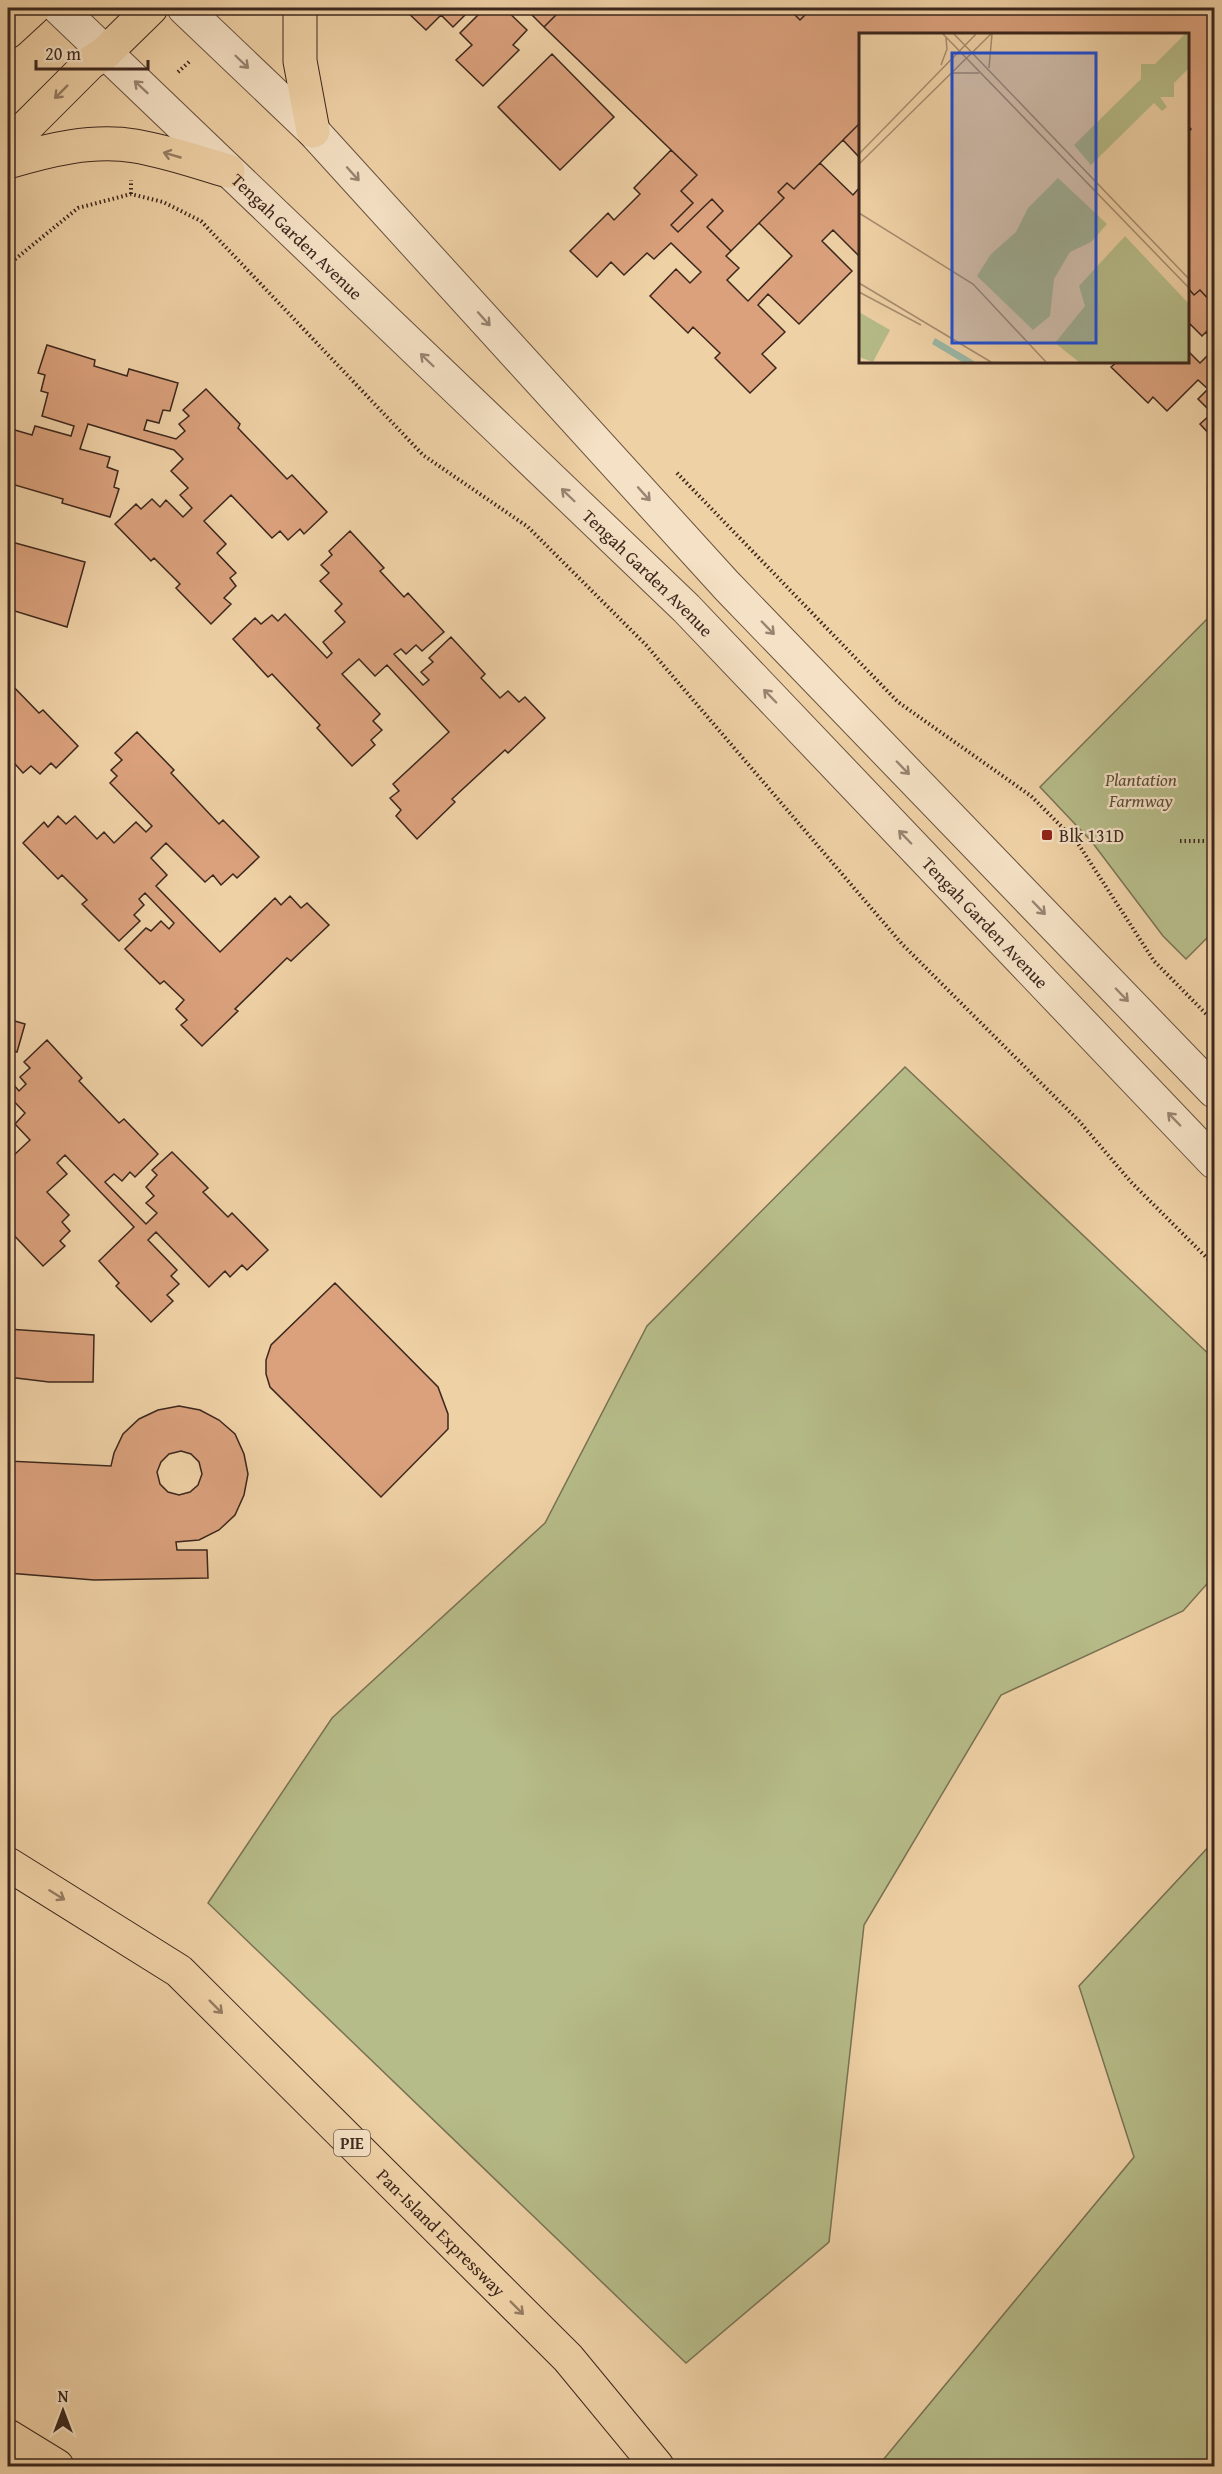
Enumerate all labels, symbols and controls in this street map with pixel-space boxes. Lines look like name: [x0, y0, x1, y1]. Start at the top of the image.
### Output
scale bar: [36, 33, 148, 71]
inset map: [859, 33, 1189, 363]
text: 20 m: [45, 40, 81, 67]
one-way arrow: [234, 55, 249, 70]
one-way arrow: [133, 79, 148, 94]
one-way arrow: [54, 84, 69, 99]
one-way arrow: [163, 149, 182, 160]
street label: Tengah Garden Avenue: [225, 166, 369, 306]
one-way arrow: [346, 167, 360, 182]
one-way arrow: [477, 311, 491, 326]
one-way arrow: [419, 353, 434, 368]
one-way arrow: [637, 486, 651, 501]
one-way arrow: [560, 488, 575, 502]
street label: Tengah Garden Avenue: [577, 502, 720, 643]
one-way arrow: [760, 620, 775, 635]
one-way arrow: [763, 688, 777, 703]
one-way arrow: [896, 761, 910, 776]
park label: Plantation Farmway: [1104, 766, 1177, 814]
place label: Blk 131D: [1059, 822, 1124, 849]
marker: Blk 131D: [1040, 828, 1054, 842]
one-way arrow: [898, 829, 912, 844]
street label: Tengah Garden Avenue: [916, 850, 1055, 994]
one-way arrow: [1031, 901, 1046, 916]
one-way arrow: [1115, 988, 1130, 1003]
one-way arrow: [1167, 1112, 1181, 1127]
one-way arrow: [48, 1890, 65, 1902]
one-way arrow: [208, 2000, 223, 2015]
road number: PIE: [334, 2130, 370, 2156]
street label: Pan-Island Expressway: [371, 2162, 512, 2303]
one-way arrow: [510, 2300, 525, 2315]
north arrow: [33, 2381, 93, 2441]
text: N: [58, 2384, 69, 2408]

